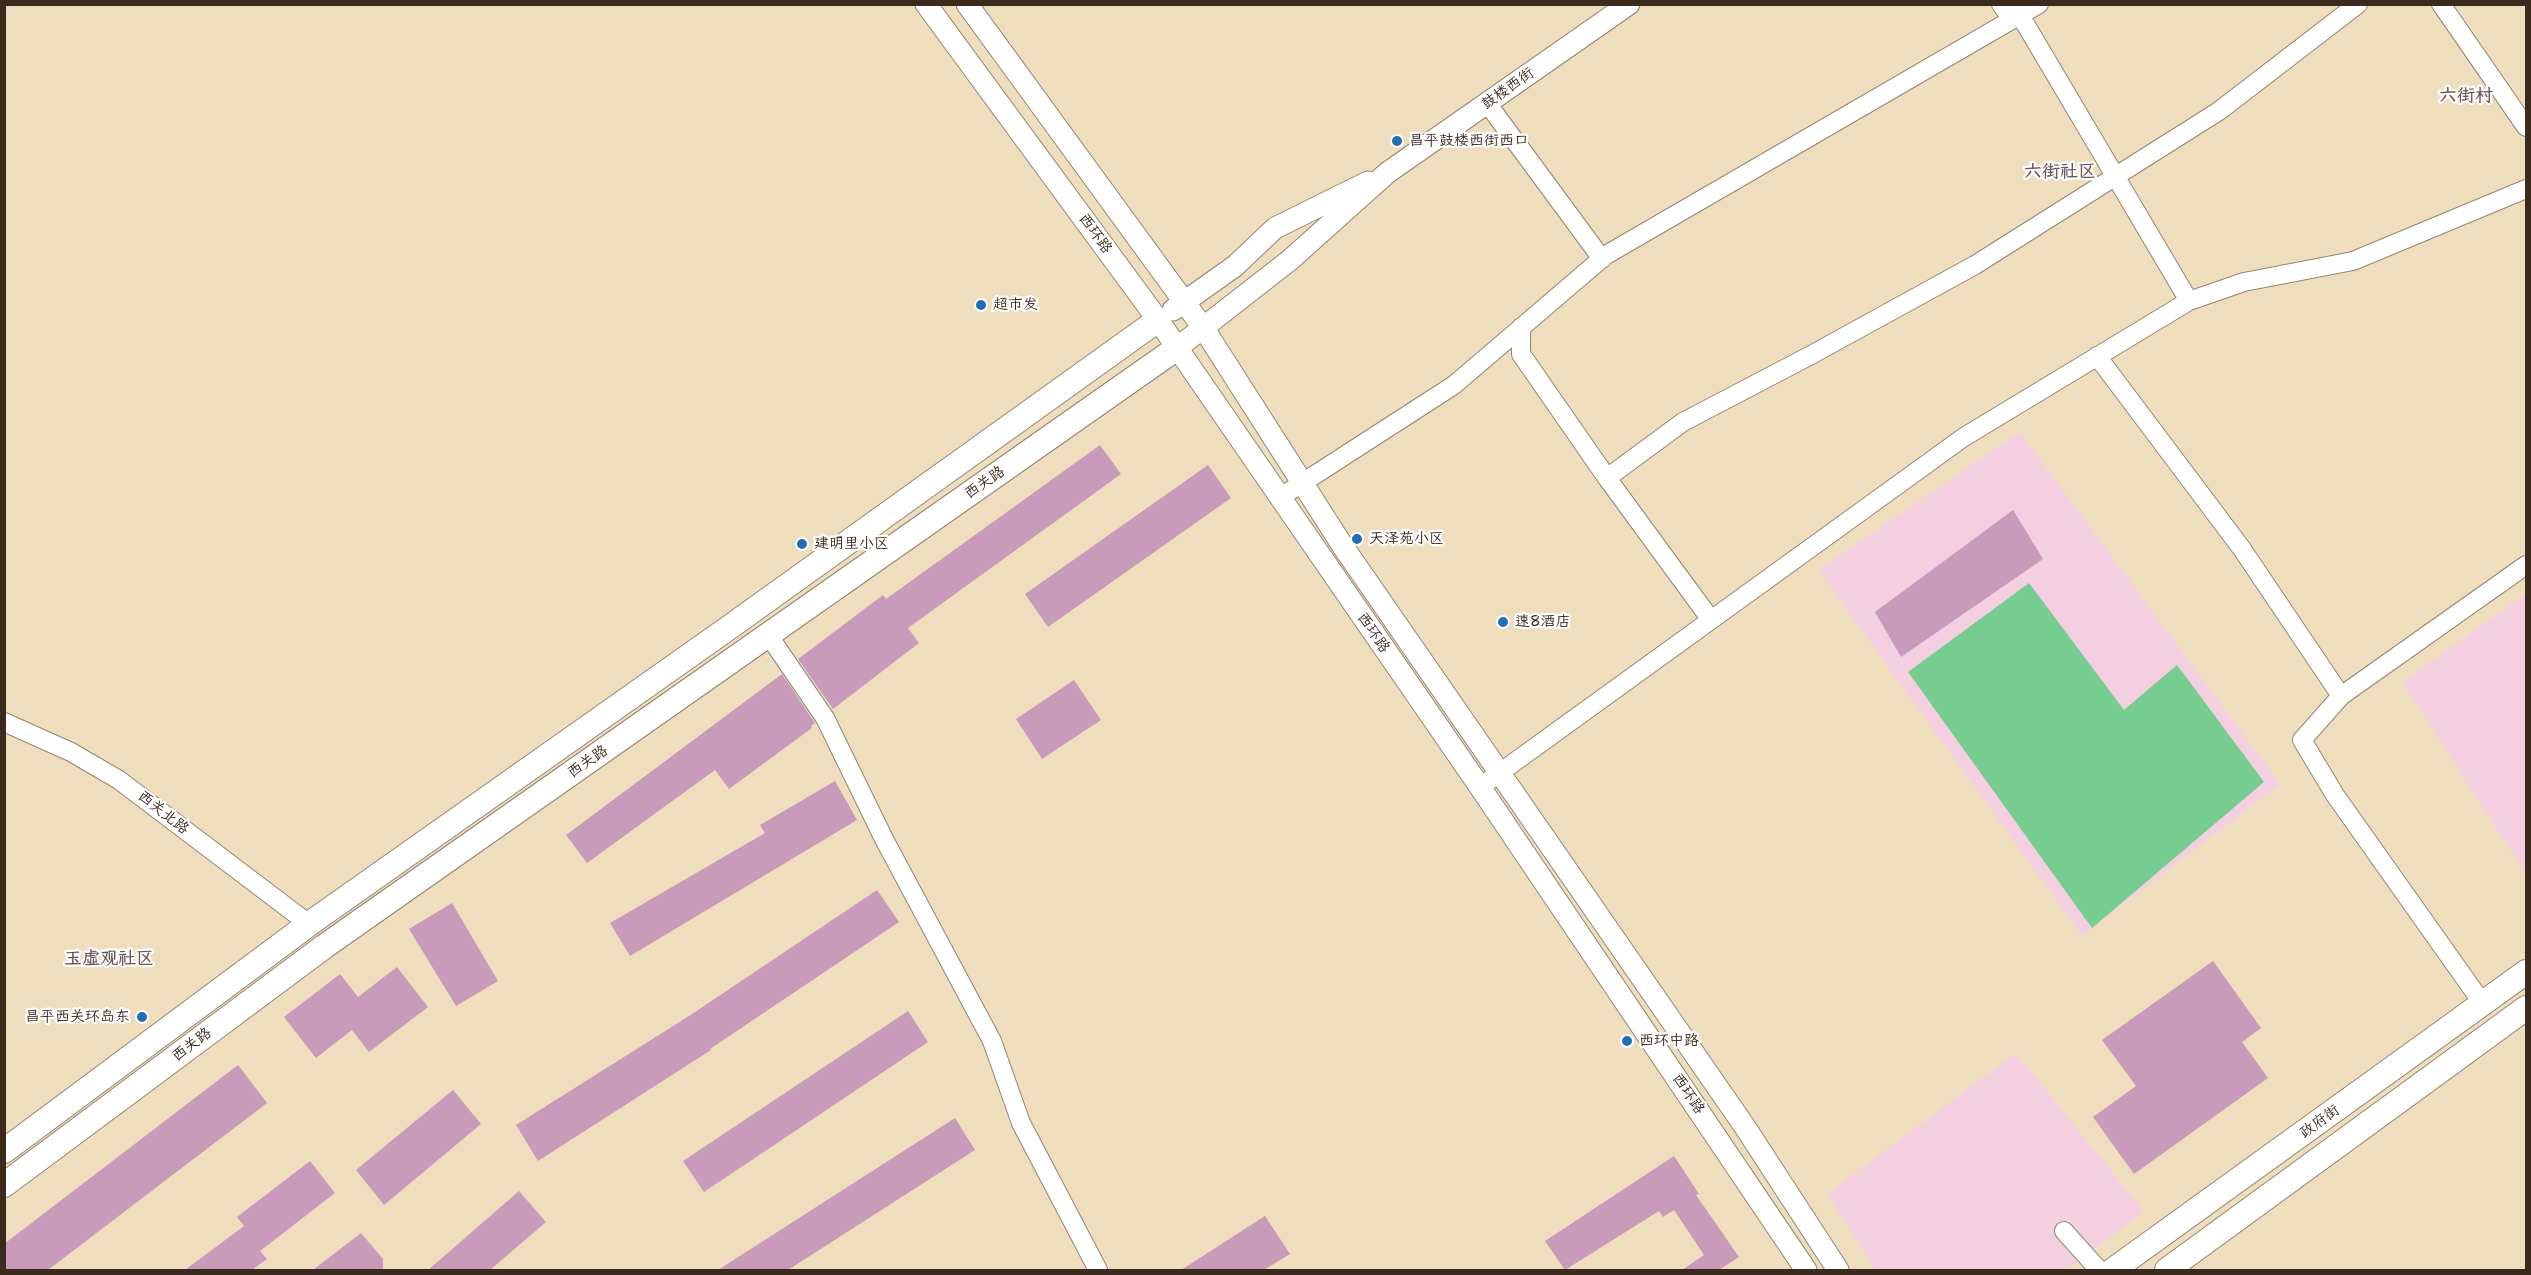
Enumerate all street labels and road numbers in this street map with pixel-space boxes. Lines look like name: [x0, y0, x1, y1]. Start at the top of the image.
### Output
street label: 鼓楼西街: [1478, 64, 1538, 114]
street label: 西环路: [1074, 211, 1116, 257]
street label: 西关路: [961, 463, 1009, 503]
street label: 西环路: [1353, 609, 1393, 657]
street label: 西关路: [564, 742, 612, 782]
street label: 西关北路: [134, 787, 192, 839]
street label: 西关路: [169, 1024, 215, 1066]
street label: 西环路: [1668, 1070, 1708, 1118]
street label: 政府街: [2297, 1101, 2343, 1143]

